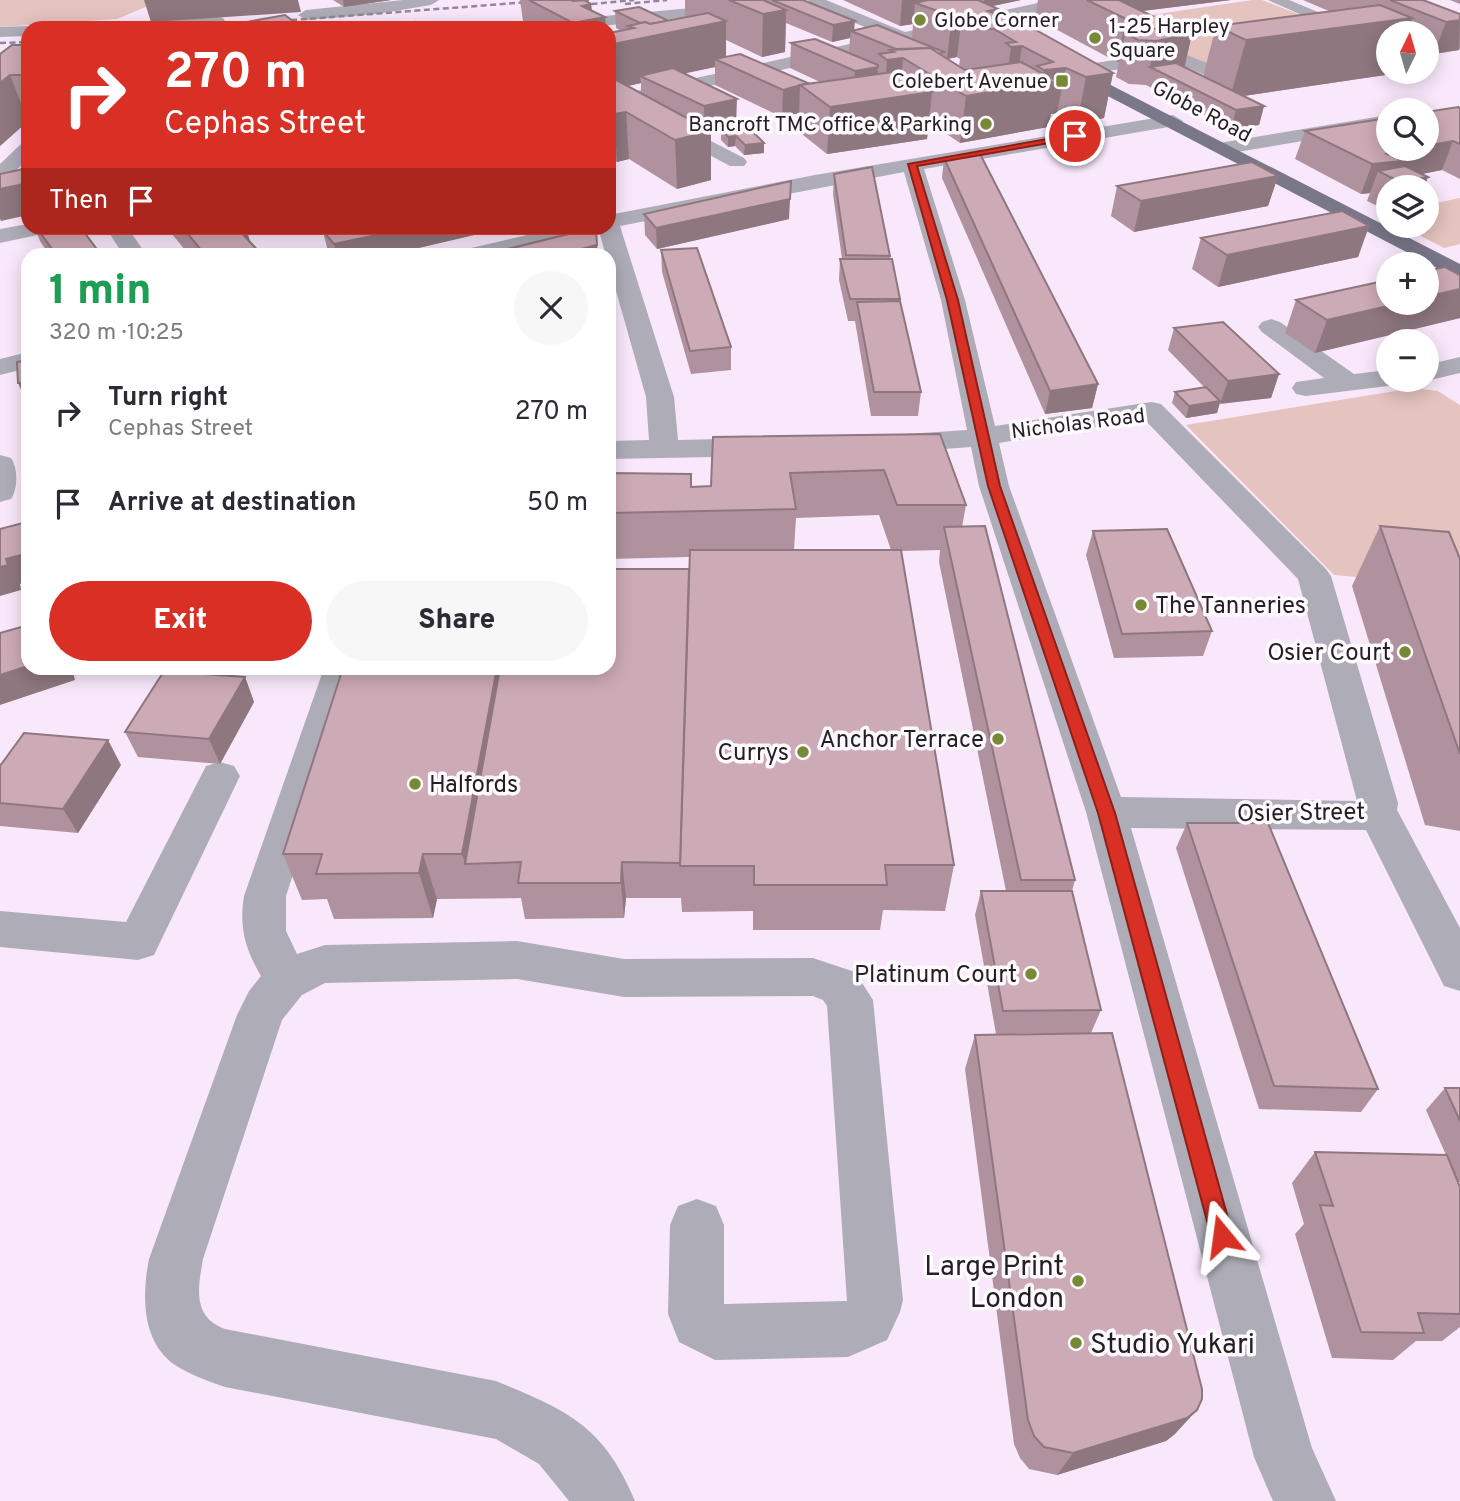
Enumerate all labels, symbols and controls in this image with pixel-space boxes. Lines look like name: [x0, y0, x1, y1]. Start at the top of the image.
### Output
place label: Globe Corner: [934, 8, 1059, 35]
marker: Globe Corner: [912, 12, 928, 28]
place label: 1-25 Harpley Square: [1109, 14, 1230, 65]
north arrow: [1376, 21, 1438, 84]
map controls: [1376, 21, 1439, 392]
marker: 1-25 Harpley Square: [1087, 30, 1103, 46]
text: 270 m: [164, 44, 307, 106]
icon: right: [49, 49, 140, 140]
place label: Colebert Avenue: [891, 69, 1048, 96]
marker: Colebert Avenue: [1054, 73, 1070, 89]
street label: Globe Road: [1147, 75, 1256, 150]
button: search: [1376, 98, 1439, 161]
text: Cephas Street: [164, 105, 366, 145]
pin: [1045, 106, 1105, 166]
place label: Bancroft TMC office & Parking: [688, 112, 972, 139]
marker: Bancroft TMC office & Parking: [978, 116, 994, 132]
icon: arrive: [1056, 117, 1094, 155]
button: layers: [1376, 175, 1439, 238]
icon: arrive: [122, 182, 160, 220]
text: Then: [49, 185, 108, 218]
button: +: [1376, 252, 1439, 315]
text: 1 min: [49, 266, 152, 319]
button: close: [514, 271, 588, 345]
text: 320 m · 10:25: [49, 319, 184, 348]
button: −: [1376, 329, 1439, 392]
text: Turn right: [108, 382, 228, 415]
icon: right: [49, 394, 87, 432]
text: 270 m: [515, 396, 588, 429]
street label: Nicholas Road: [1010, 403, 1147, 446]
text: Cephas Street: [108, 415, 253, 444]
icon: arrive: [49, 485, 87, 523]
text: Arrive at destination: [108, 487, 356, 520]
text: 50 m: [527, 487, 588, 520]
button: Exit: [49, 581, 312, 661]
button: Share: [326, 581, 588, 661]
place label: The Tanneries: [1155, 592, 1306, 622]
marker: The Tanneries: [1133, 597, 1149, 613]
place label: Osier Court: [1267, 639, 1391, 669]
marker: Osier Court: [1397, 644, 1413, 660]
place label: Anchor Terrace: [820, 726, 984, 756]
marker: Anchor Terrace: [990, 731, 1006, 747]
place label: Currys: [718, 739, 789, 769]
marker: Currys: [795, 744, 811, 760]
place label: Halfords: [429, 771, 518, 801]
marker: Halfords: [407, 776, 423, 792]
street label: Osier Street: [1237, 798, 1366, 830]
place label: Platinum Court: [854, 961, 1017, 991]
marker: Platinum Court: [1023, 966, 1039, 982]
position arrow: [1185, 1199, 1259, 1273]
place label: Large Print London: [924, 1250, 1064, 1318]
marker: Large Print London: [1070, 1273, 1086, 1289]
place label: Studio Yukari: [1090, 1328, 1255, 1364]
marker: Studio Yukari: [1068, 1335, 1084, 1351]

